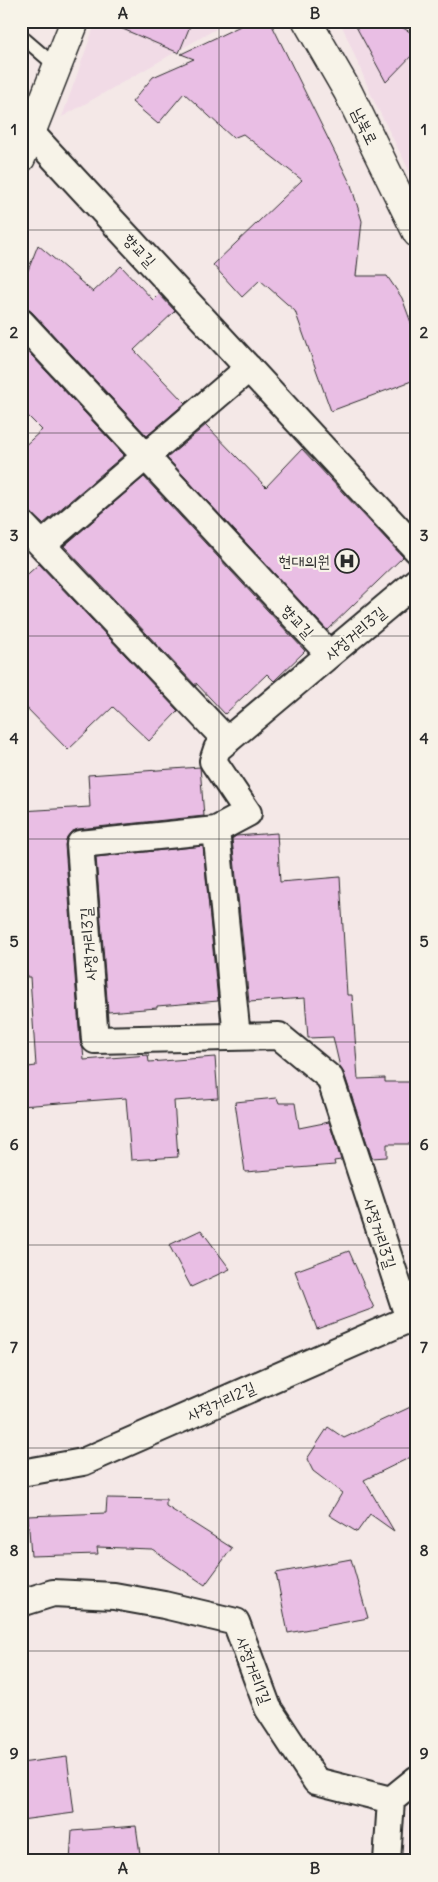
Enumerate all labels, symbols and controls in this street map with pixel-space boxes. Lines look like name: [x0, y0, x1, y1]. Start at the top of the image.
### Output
text: A: [118, 3, 128, 23]
text: B: [310, 3, 321, 23]
street label: 남북로: [348, 104, 382, 148]
text: 1: [11, 119, 17, 139]
text: 1: [421, 119, 427, 139]
street label: 향교길: [120, 229, 161, 271]
text: 2: [10, 322, 19, 342]
text: 2: [420, 322, 429, 342]
text: 3: [9, 525, 19, 545]
text: 3: [419, 525, 429, 545]
hospital icon: 현대의원: [334, 548, 360, 574]
place label: 현대의원: [279, 551, 330, 571]
street label: 향교길: [278, 600, 319, 642]
street label: 사정거리3길: [320, 602, 390, 664]
text: 4: [9, 728, 19, 748]
text: 4: [419, 728, 429, 748]
street label: 사정거리3길: [75, 907, 101, 981]
text: 5: [9, 931, 19, 951]
text: 5: [419, 931, 429, 951]
text: 6: [9, 1134, 19, 1154]
text: 6: [419, 1134, 429, 1154]
street label: 사정거리3길: [359, 1195, 401, 1271]
text: 7: [10, 1337, 18, 1357]
text: 7: [420, 1337, 428, 1357]
street label: 사정거리2길: [184, 1377, 259, 1425]
text: 8: [9, 1540, 19, 1560]
text: 8: [419, 1540, 429, 1560]
street label: 사정거리1길: [232, 1633, 276, 1707]
text: 9: [9, 1743, 19, 1763]
text: 9: [419, 1743, 429, 1763]
text: A: [118, 1858, 128, 1878]
text: B: [310, 1858, 321, 1878]

